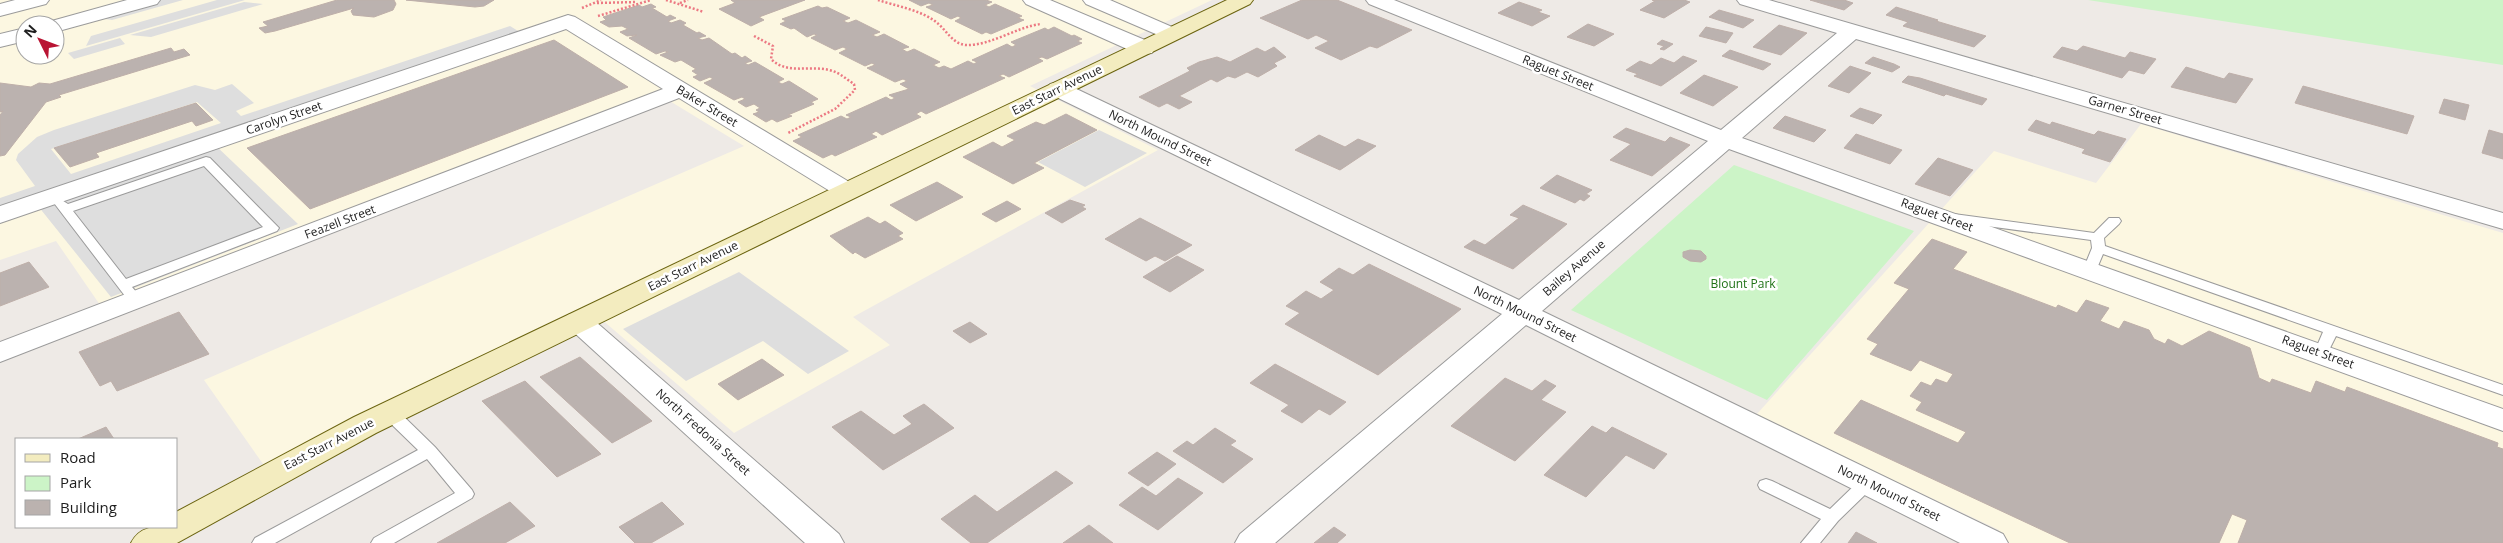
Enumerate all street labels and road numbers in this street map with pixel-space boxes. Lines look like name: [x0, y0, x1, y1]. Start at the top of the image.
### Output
street label: Raguet Street: [1520, 50, 1596, 95]
street label: East Starr Avenue: [1009, 60, 1105, 119]
street label: Baker Street: [673, 81, 741, 131]
street label: Garner Street: [2086, 91, 2164, 128]
street label: Carolyn Street: [244, 97, 324, 138]
street label: North Mound Street: [1106, 105, 1215, 170]
street label: Raguet Street: [1899, 194, 1976, 235]
street label: Feazell Street: [302, 200, 378, 243]
street label: Bailey Avenue: [1539, 235, 1609, 300]
street label: East Starr Avenue: [645, 236, 741, 295]
street label: North Mound Street: [1471, 281, 1580, 346]
street label: Raguet Street: [2280, 331, 2357, 372]
street label: North Fredonia Street: [652, 384, 754, 479]
street label: East Starr Avenue: [281, 413, 377, 474]
street label: North Mound Street: [1835, 460, 1944, 525]

